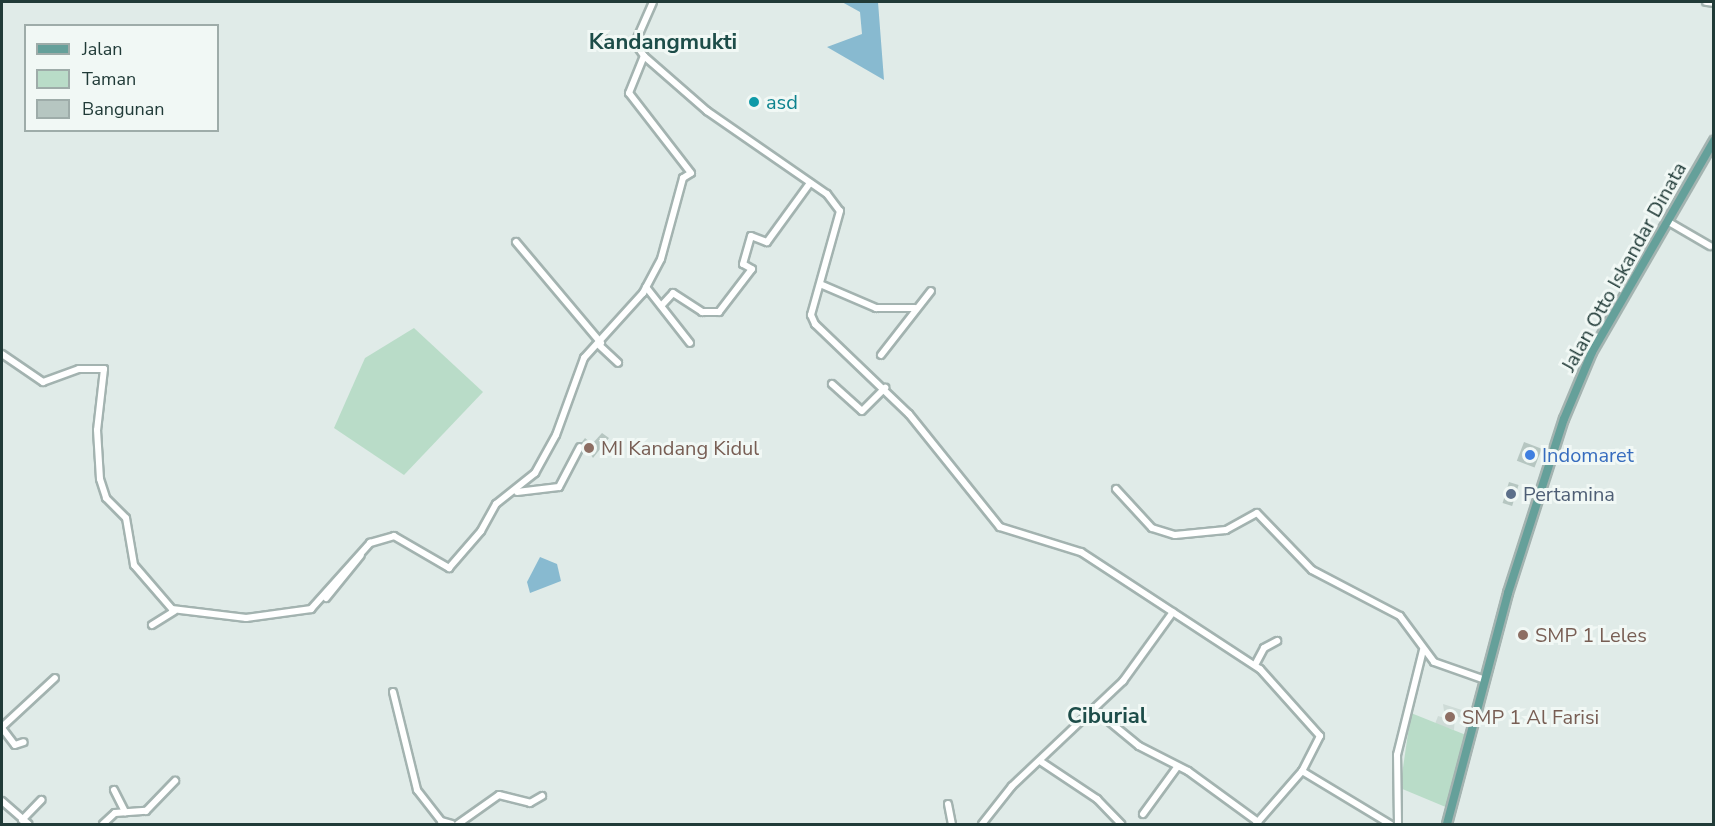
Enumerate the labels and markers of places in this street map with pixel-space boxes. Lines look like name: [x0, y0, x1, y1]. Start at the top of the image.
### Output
place label: asd: [766, 90, 798, 114]
marker: asd: [747, 95, 761, 109]
place label: MI Kandang Kidul: [601, 436, 759, 460]
marker: MI Kandang Kidul: [582, 441, 596, 455]
place label: Indomaret: [1542, 443, 1634, 467]
marker: Indomaret: [1523, 448, 1537, 462]
place label: Pertamina: [1523, 482, 1615, 506]
marker: Pertamina: [1504, 487, 1518, 501]
place label: SMP 1 Leles: [1535, 623, 1647, 647]
marker: SMP 1 Leles: [1516, 628, 1530, 642]
place label: SMP 1 Al Farisi: [1462, 705, 1599, 729]
marker: SMP 1 Al Farisi: [1443, 710, 1457, 724]

